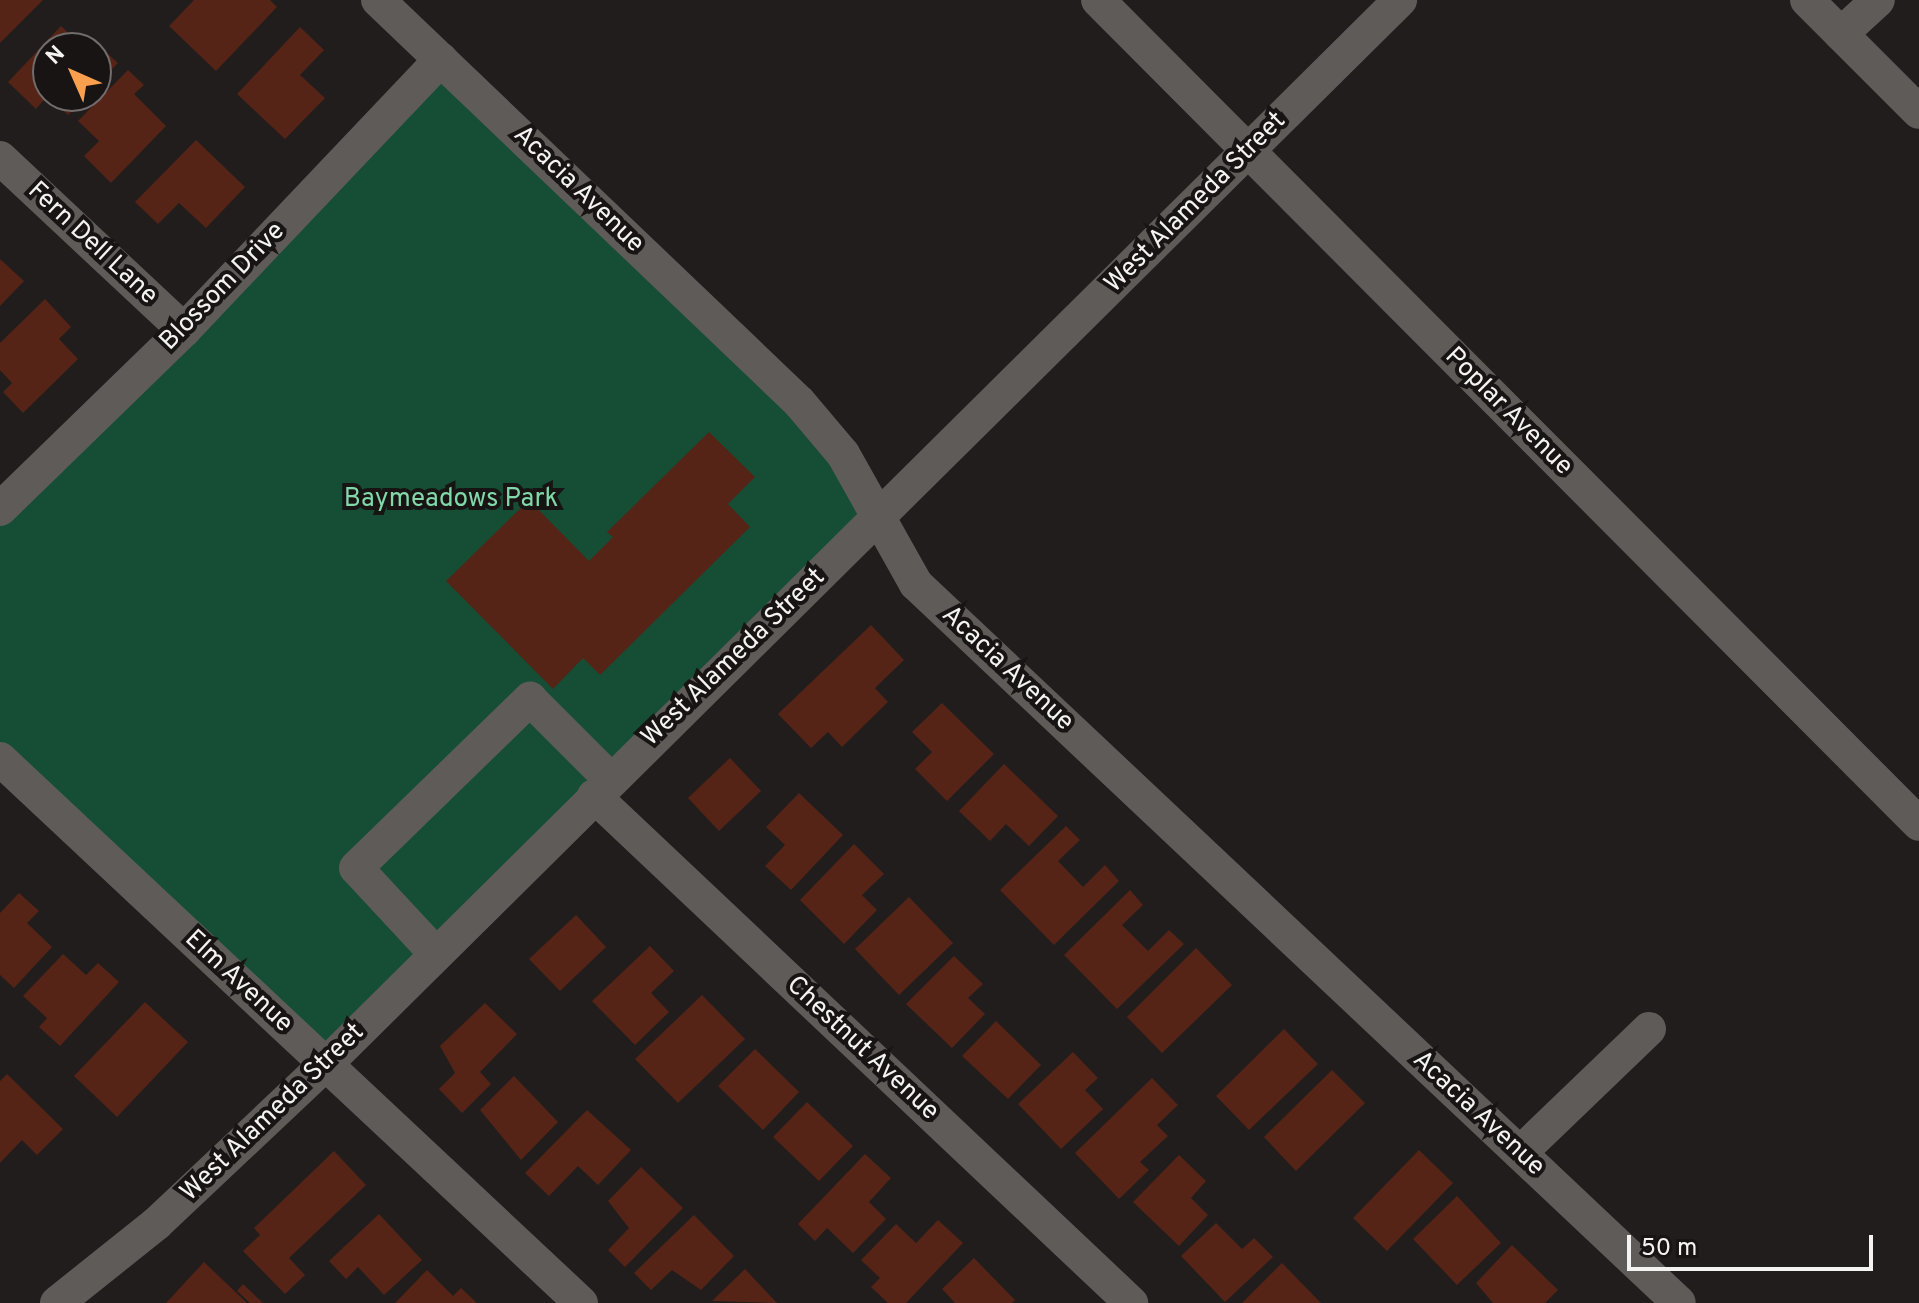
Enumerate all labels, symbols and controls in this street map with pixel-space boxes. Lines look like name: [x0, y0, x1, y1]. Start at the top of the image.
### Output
north arrow: [32, 32, 112, 112]
text: N: [41, 41, 71, 71]
street label: West Alameda Street: [1099, 106, 1293, 300]
street label: Acacia Avenue: [506, 120, 650, 260]
street label: Fern Dell Lane: [21, 176, 163, 312]
street label: Blossom Drive: [154, 216, 292, 358]
street label: Poplar Avenue: [1437, 341, 1579, 483]
park label: Baymeadows Park: [344, 484, 558, 516]
street label: West Alameda Street: [635, 562, 833, 754]
street label: Acacia Avenue: [934, 599, 1080, 739]
street label: Elm Avenue: [177, 924, 299, 1040]
street label: Chestnut Avenue: [779, 970, 945, 1128]
street label: West Alameda Street: [174, 1017, 372, 1209]
street label: Acacia Avenue: [1405, 1044, 1551, 1184]
scale bar: [1631, 1219, 1877, 1269]
text: 50 m: [1641, 1234, 1697, 1264]

